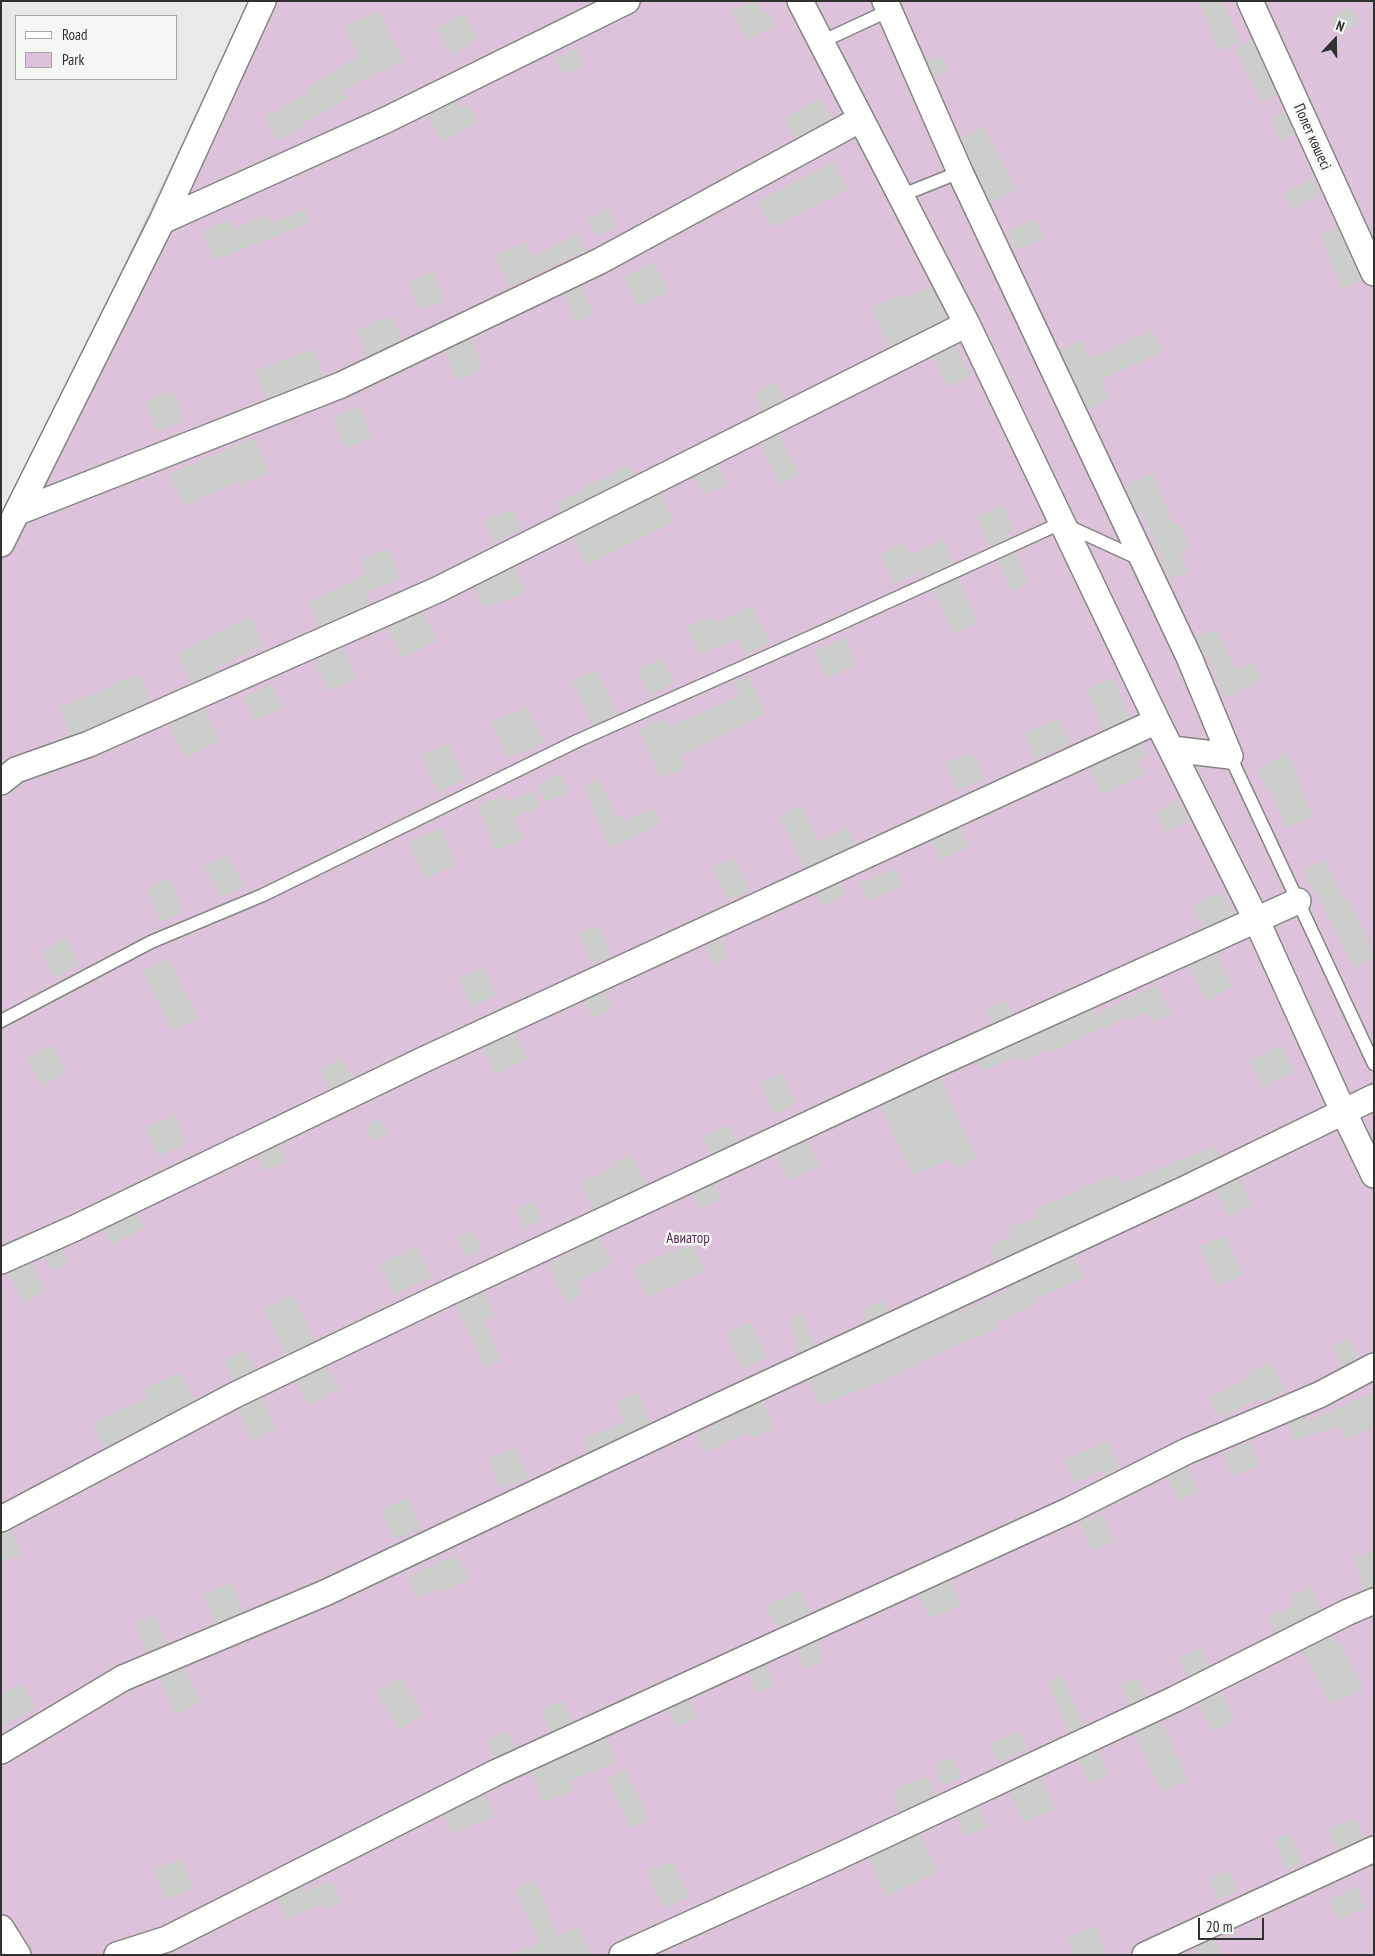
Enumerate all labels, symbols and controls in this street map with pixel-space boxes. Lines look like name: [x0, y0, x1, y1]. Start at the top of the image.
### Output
legend: [15, 15, 178, 80]
north arrow: [1310, 15, 1360, 65]
text: N: [1334, 16, 1347, 36]
text: Road: [62, 25, 88, 44]
text: Park: [62, 50, 84, 69]
street label: Полет көшесі: [1289, 101, 1335, 173]
park label: Авиатор: [666, 1230, 710, 1248]
scale bar: [1200, 1908, 1266, 1940]
text: 20 m: [1206, 1917, 1232, 1936]

